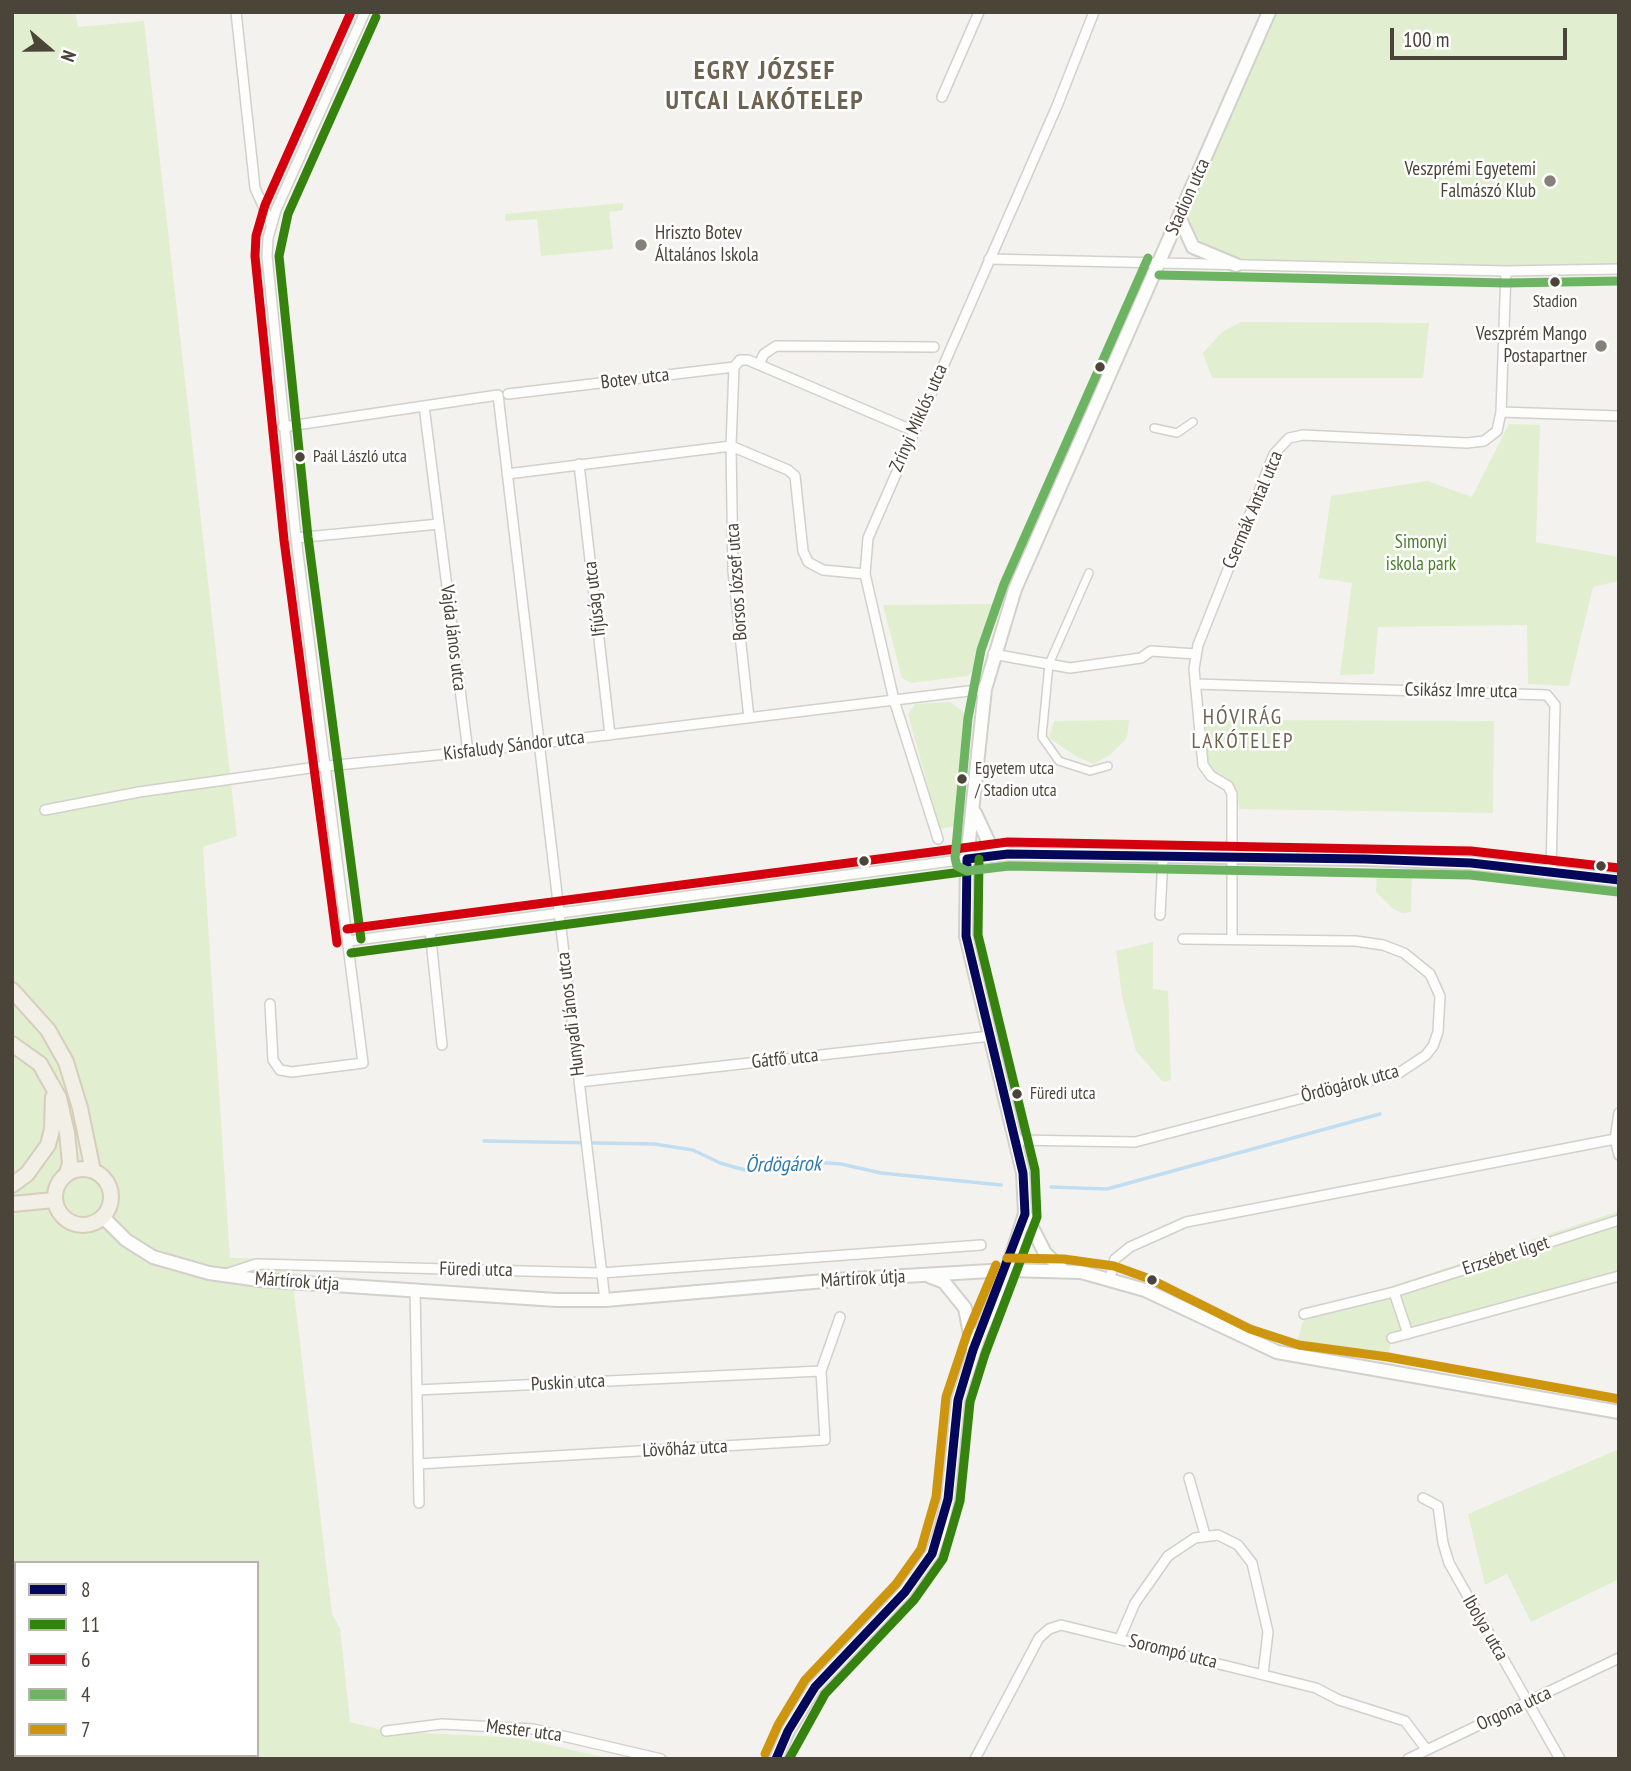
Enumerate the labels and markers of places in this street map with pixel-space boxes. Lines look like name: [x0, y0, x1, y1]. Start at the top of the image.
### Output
place label: Veszprémi Egyetemi Falmászó Klub: [1404, 159, 1536, 203]
marker: Veszprémi Egyetemi Falmászó Klub: [1542, 173, 1558, 189]
place label: Hriszto Botev Általános Iskola: [655, 223, 759, 267]
marker: Hriszto Botev Általános Iskola: [633, 237, 649, 253]
marker: Stadion: [1548, 275, 1562, 289]
place label: Stadion: [1533, 292, 1577, 312]
place label: Veszprém Mango Postapartner: [1476, 324, 1587, 368]
marker: Veszprém Mango Postapartner: [1593, 338, 1609, 354]
unlabelled marker: [1093, 360, 1107, 374]
place label: Paál László utca: [313, 447, 407, 467]
marker: Paál László utca: [293, 450, 307, 464]
place label: Egyetem utca / Stadion utca: [975, 759, 1057, 799]
marker: Egyetem utca / Stadion utca: [955, 772, 969, 786]
unlabelled marker: [857, 854, 871, 868]
unlabelled marker: [1594, 859, 1608, 873]
place label: Füredi utca: [1030, 1084, 1096, 1104]
marker: Füredi utca: [1010, 1087, 1024, 1101]
unlabelled marker: [1145, 1273, 1159, 1287]

